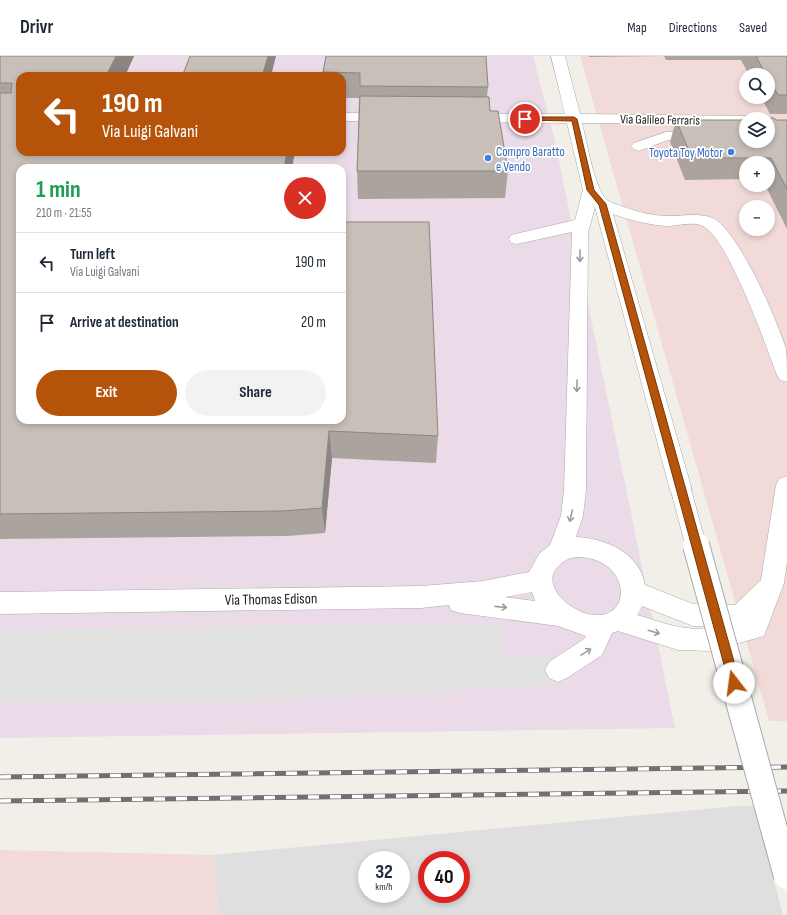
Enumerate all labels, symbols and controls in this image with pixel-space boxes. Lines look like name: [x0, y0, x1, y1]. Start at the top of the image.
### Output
text: Drivr: [20, 16, 53, 39]
text: Map: [627, 19, 647, 36]
text: Directions: [669, 19, 717, 36]
text: Saved: [739, 19, 767, 36]
map controls: [739, 68, 775, 236]
button: search: [739, 68, 775, 104]
text: 190 m: [102, 87, 163, 120]
icon: left: [36, 88, 88, 140]
pin: [508, 102, 542, 136]
icon: arrive: [514, 108, 536, 130]
street label: Via Galileo Ferraris: [620, 111, 700, 129]
button: layers: [739, 112, 775, 148]
text: Via Luigi Galvani: [102, 121, 198, 142]
place label: Compro Baratto e Vendo: [496, 144, 565, 175]
place label: Toyota Toy Motor: [649, 145, 723, 161]
marker: Toyota Toy Motor: [726, 147, 736, 157]
marker: Compro Baratto e Vendo: [483, 153, 493, 163]
button: +: [739, 156, 775, 192]
text: 1 min: [36, 175, 81, 204]
button: close: [284, 177, 326, 219]
button: −: [739, 200, 775, 236]
text: 210 m · 21:55: [36, 205, 92, 221]
text: Turn left: [70, 245, 115, 264]
one-way arrow: [576, 249, 584, 262]
icon: left: [36, 252, 58, 274]
text: 190 m: [295, 253, 326, 272]
text: Via Luigi Galvani: [70, 264, 139, 280]
icon: arrive: [36, 312, 58, 334]
text: Arrive at destination: [70, 313, 179, 332]
text: 20 m: [301, 313, 326, 332]
button: Exit: [36, 370, 177, 416]
button: Share: [185, 370, 326, 416]
one-way arrow: [573, 379, 581, 392]
one-way arrow: [567, 509, 575, 522]
street label: Via Thomas Edison: [225, 589, 317, 610]
one-way arrow: [494, 603, 507, 610]
one-way arrow: [647, 629, 660, 636]
one-way arrow: [580, 648, 591, 656]
position arrow: [713, 662, 755, 704]
speed limit sign: 40: [418, 851, 470, 903]
text: 32: [375, 860, 393, 884]
text: km/h: [375, 881, 393, 893]

